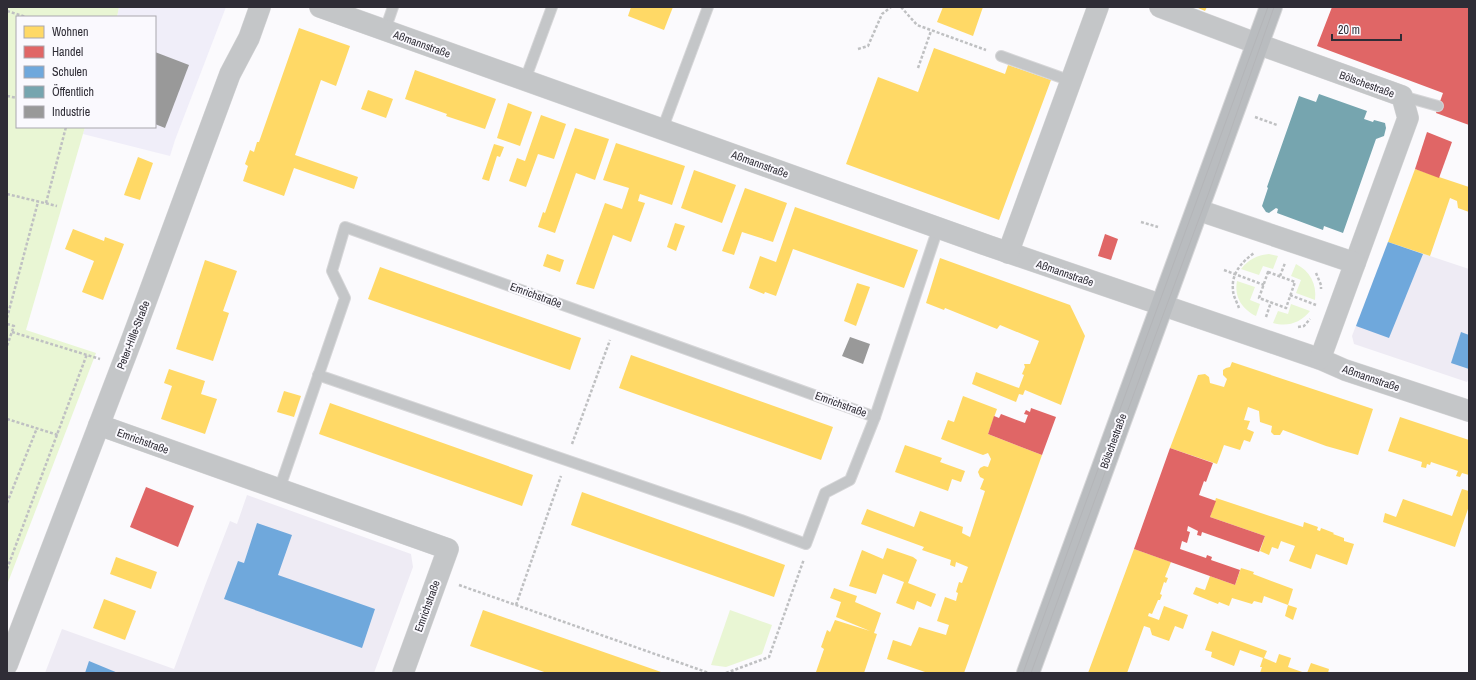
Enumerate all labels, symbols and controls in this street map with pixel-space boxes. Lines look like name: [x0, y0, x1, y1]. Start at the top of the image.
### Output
legend: [16, 16, 156, 128]
scale bar: [1332, 16, 1401, 42]
text: 20 m: [1338, 22, 1360, 38]
text: Wohnen: [52, 24, 88, 40]
street label: Aßmannstraße: [391, 27, 452, 61]
text: Handel: [52, 44, 83, 60]
text: Schulen: [52, 64, 88, 80]
street label: Bölschestraße: [1338, 68, 1396, 100]
text: Öffentlich: [52, 83, 94, 100]
text: Industrie: [52, 104, 90, 120]
street label: Aßmannstraße: [729, 147, 790, 181]
street label: Aßmannstraße: [1034, 256, 1095, 289]
street label: Emrichstraße: [508, 279, 564, 311]
street label: Peter-Hille-Straße: [113, 299, 153, 371]
street label: Aßmannstraße: [1340, 361, 1401, 394]
street label: Emrichstraße: [813, 388, 869, 420]
street label: Bölschestraße: [1097, 412, 1129, 470]
street label: Emrichstraße: [115, 425, 171, 457]
street label: Emrichstraße: [411, 578, 443, 634]

